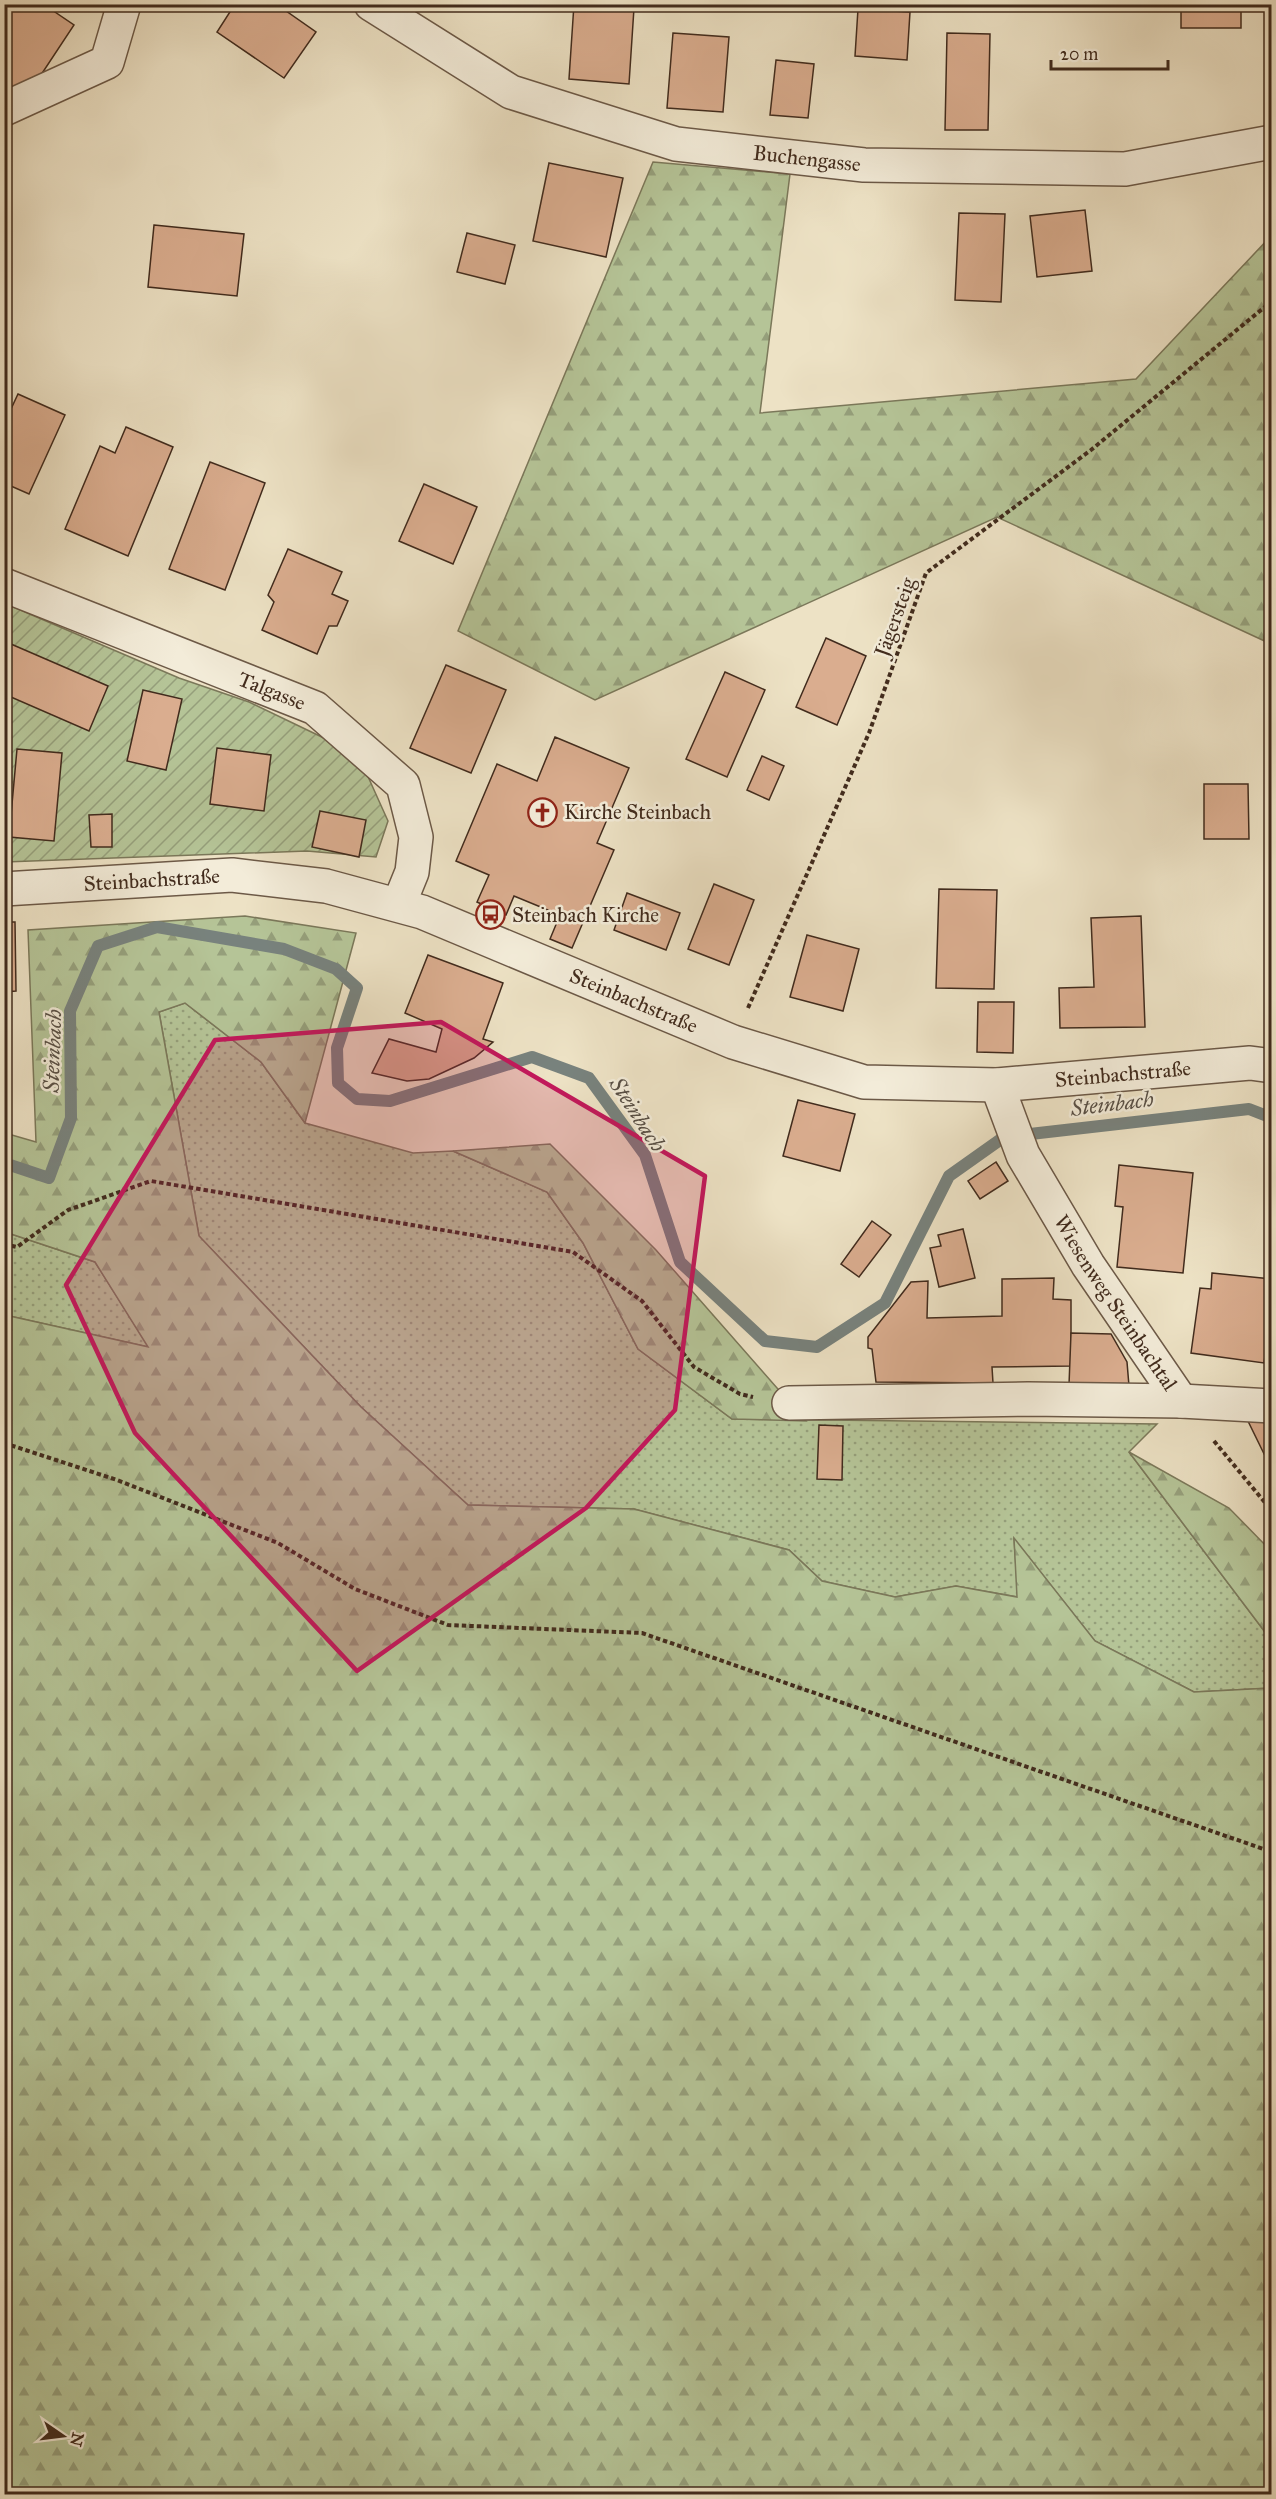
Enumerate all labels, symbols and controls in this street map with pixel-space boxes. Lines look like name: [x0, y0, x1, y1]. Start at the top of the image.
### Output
scale bar: [1051, 33, 1168, 71]
text: 20 m: [1060, 43, 1098, 65]
street label: Buchengasse: [751, 140, 862, 178]
street label: Jägersteig: [868, 574, 921, 662]
street label: Talgasse: [234, 666, 310, 716]
church icon: Kirche Steinbach: [527, 796, 559, 828]
place label: Kirche Steinbach: [564, 799, 711, 825]
street label: Steinbachstraße: [83, 863, 221, 897]
bus stop icon: Steinbach Kirche: [475, 899, 507, 931]
place label: Steinbach Kirche: [512, 902, 659, 928]
street label: Steinbachstraße: [566, 962, 702, 1039]
water label: Steinbach: [38, 1009, 67, 1094]
street label: Steinbachstraße: [1054, 1055, 1192, 1093]
water label: Steinbach: [603, 1071, 672, 1157]
water label: Steinbach: [1068, 1085, 1155, 1122]
street label: Wiesenweg Steinbachtal: [1048, 1210, 1183, 1396]
north arrow: [33, 2406, 93, 2466]
text: N: [66, 2431, 88, 2449]

